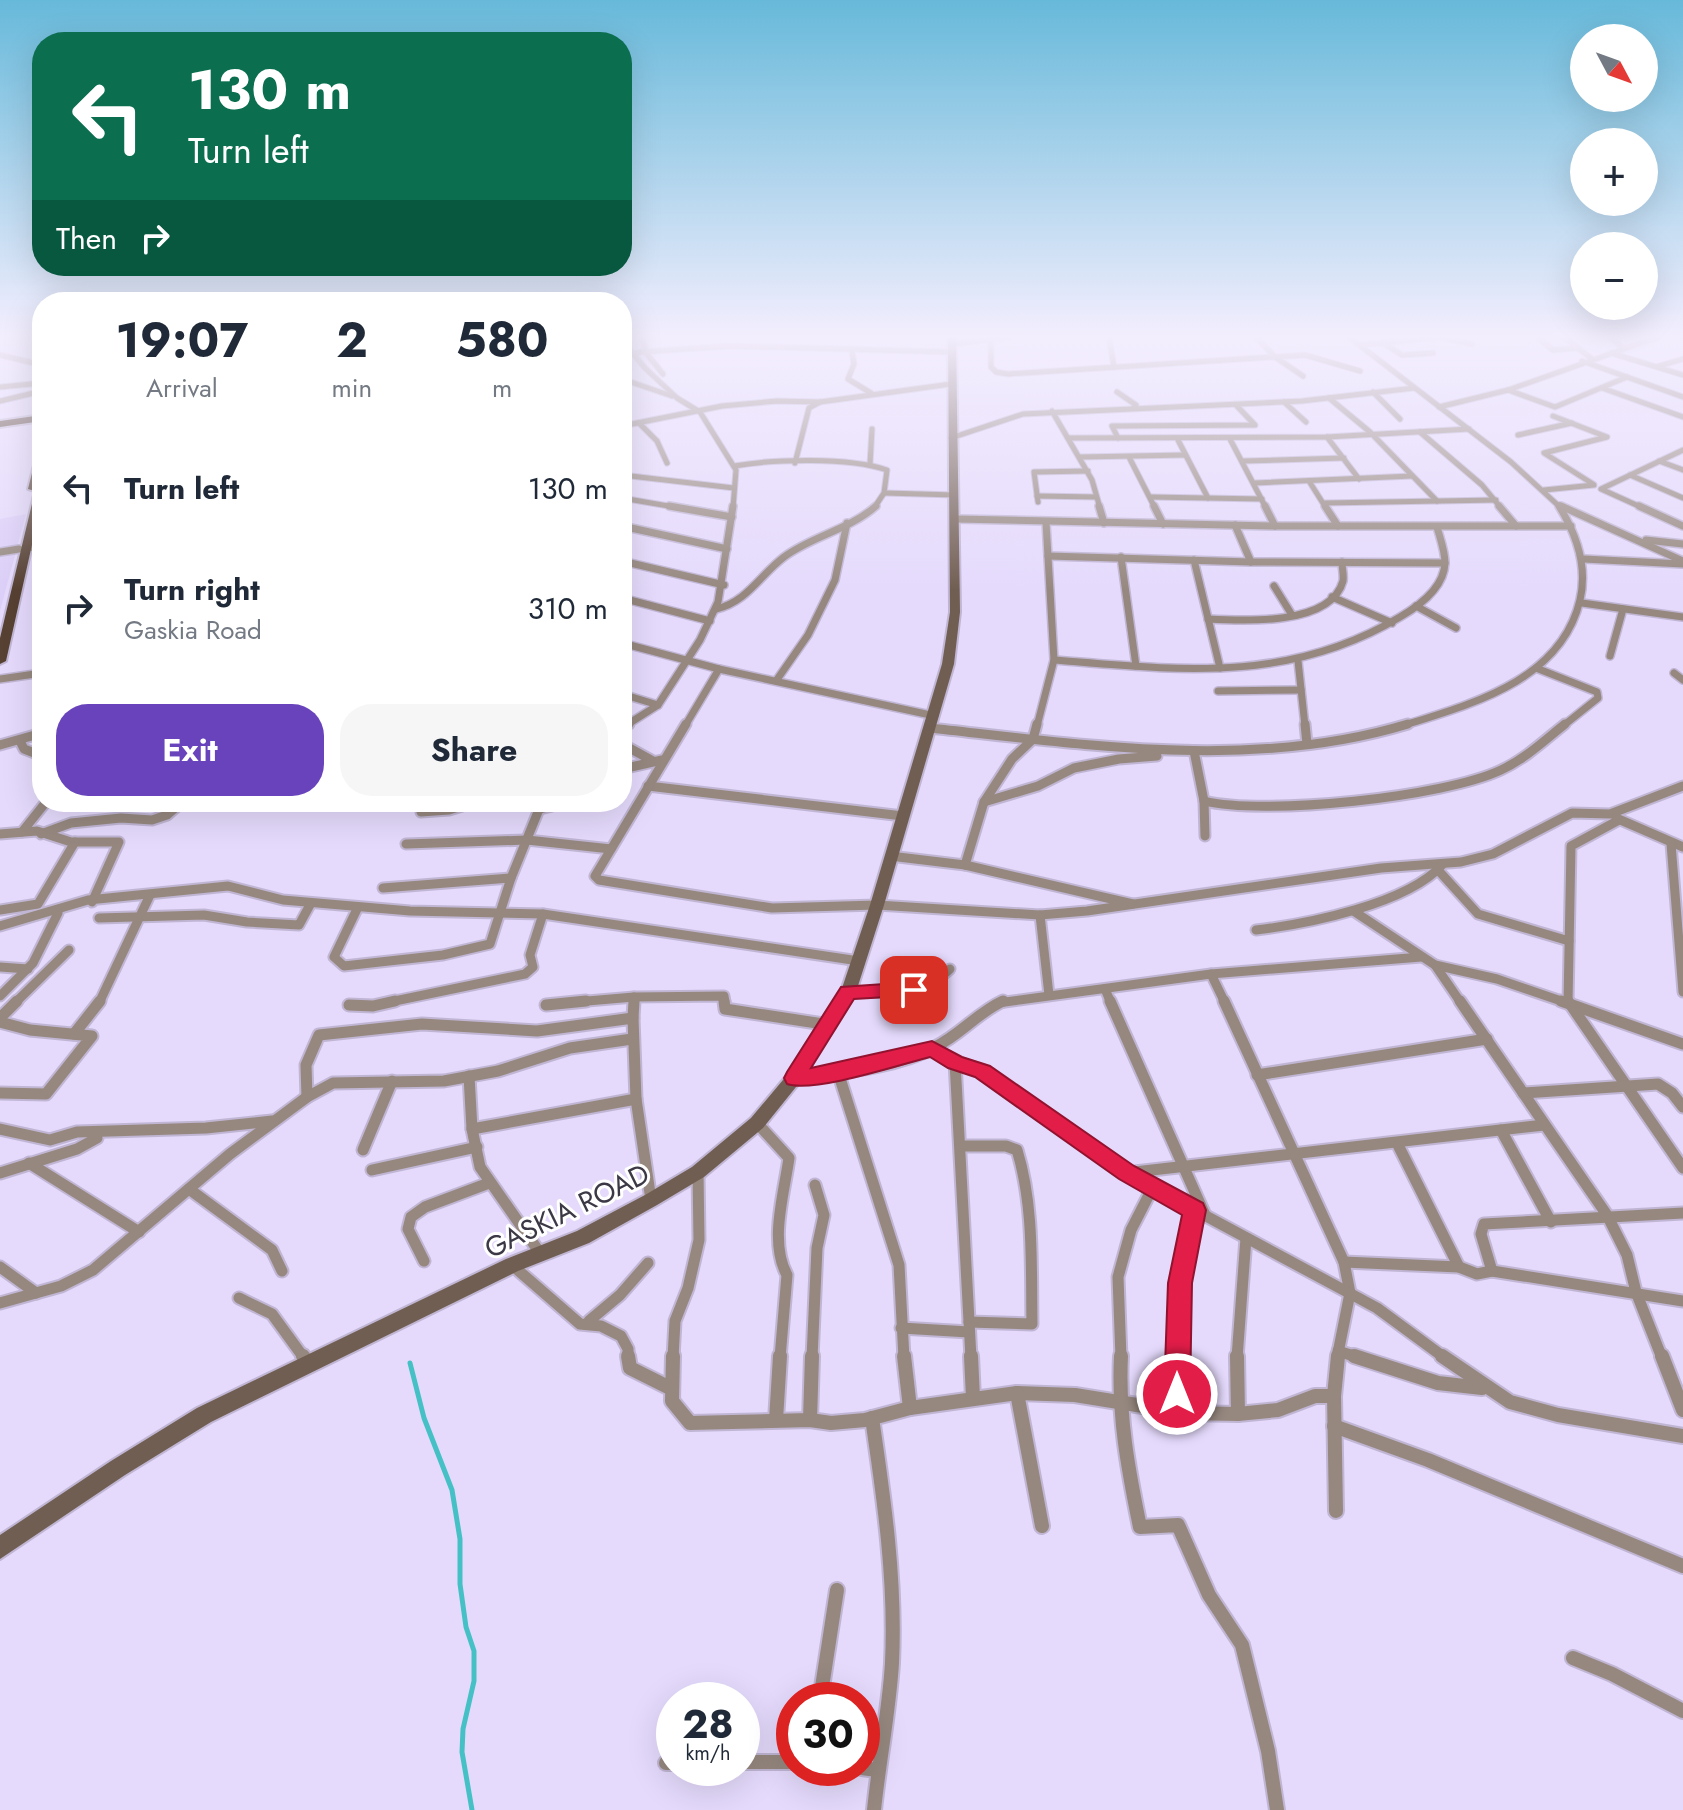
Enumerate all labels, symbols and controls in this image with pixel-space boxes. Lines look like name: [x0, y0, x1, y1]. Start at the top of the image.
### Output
north arrow: [1570, 24, 1658, 112]
map controls: [1570, 24, 1658, 320]
text: 130 m: [188, 49, 351, 130]
icon: left: [56, 64, 160, 168]
text: Turn left: [188, 124, 309, 176]
button: +: [1570, 128, 1658, 216]
icon: right: [133, 216, 177, 260]
text: Then: [56, 217, 117, 260]
button: −: [1570, 232, 1658, 320]
text: 19:07: [115, 306, 248, 375]
text: 2: [336, 306, 368, 375]
text: 580: [456, 306, 549, 375]
text: Arrival: [146, 369, 218, 407]
text: min: [332, 369, 372, 407]
text: m: [492, 369, 512, 407]
icon: left: [56, 466, 100, 510]
text: Turn left: [124, 467, 239, 510]
text: 130 m: [528, 467, 608, 510]
text: Turn right: [124, 568, 260, 611]
icon: right: [56, 586, 100, 630]
text: 310 m: [528, 587, 608, 630]
text: Gaskia Road: [124, 611, 262, 649]
button: Exit: [56, 704, 324, 796]
button: Share: [340, 704, 608, 796]
pin: [880, 956, 948, 1024]
icon: arrive: [892, 968, 936, 1012]
street label: GASKIA ROAD: [478, 1153, 656, 1269]
position arrow: [1135, 1352, 1219, 1436]
speed limit sign: 30: [776, 1682, 880, 1786]
text: 28: [682, 1695, 734, 1753]
text: km/h: [685, 1739, 731, 1768]

